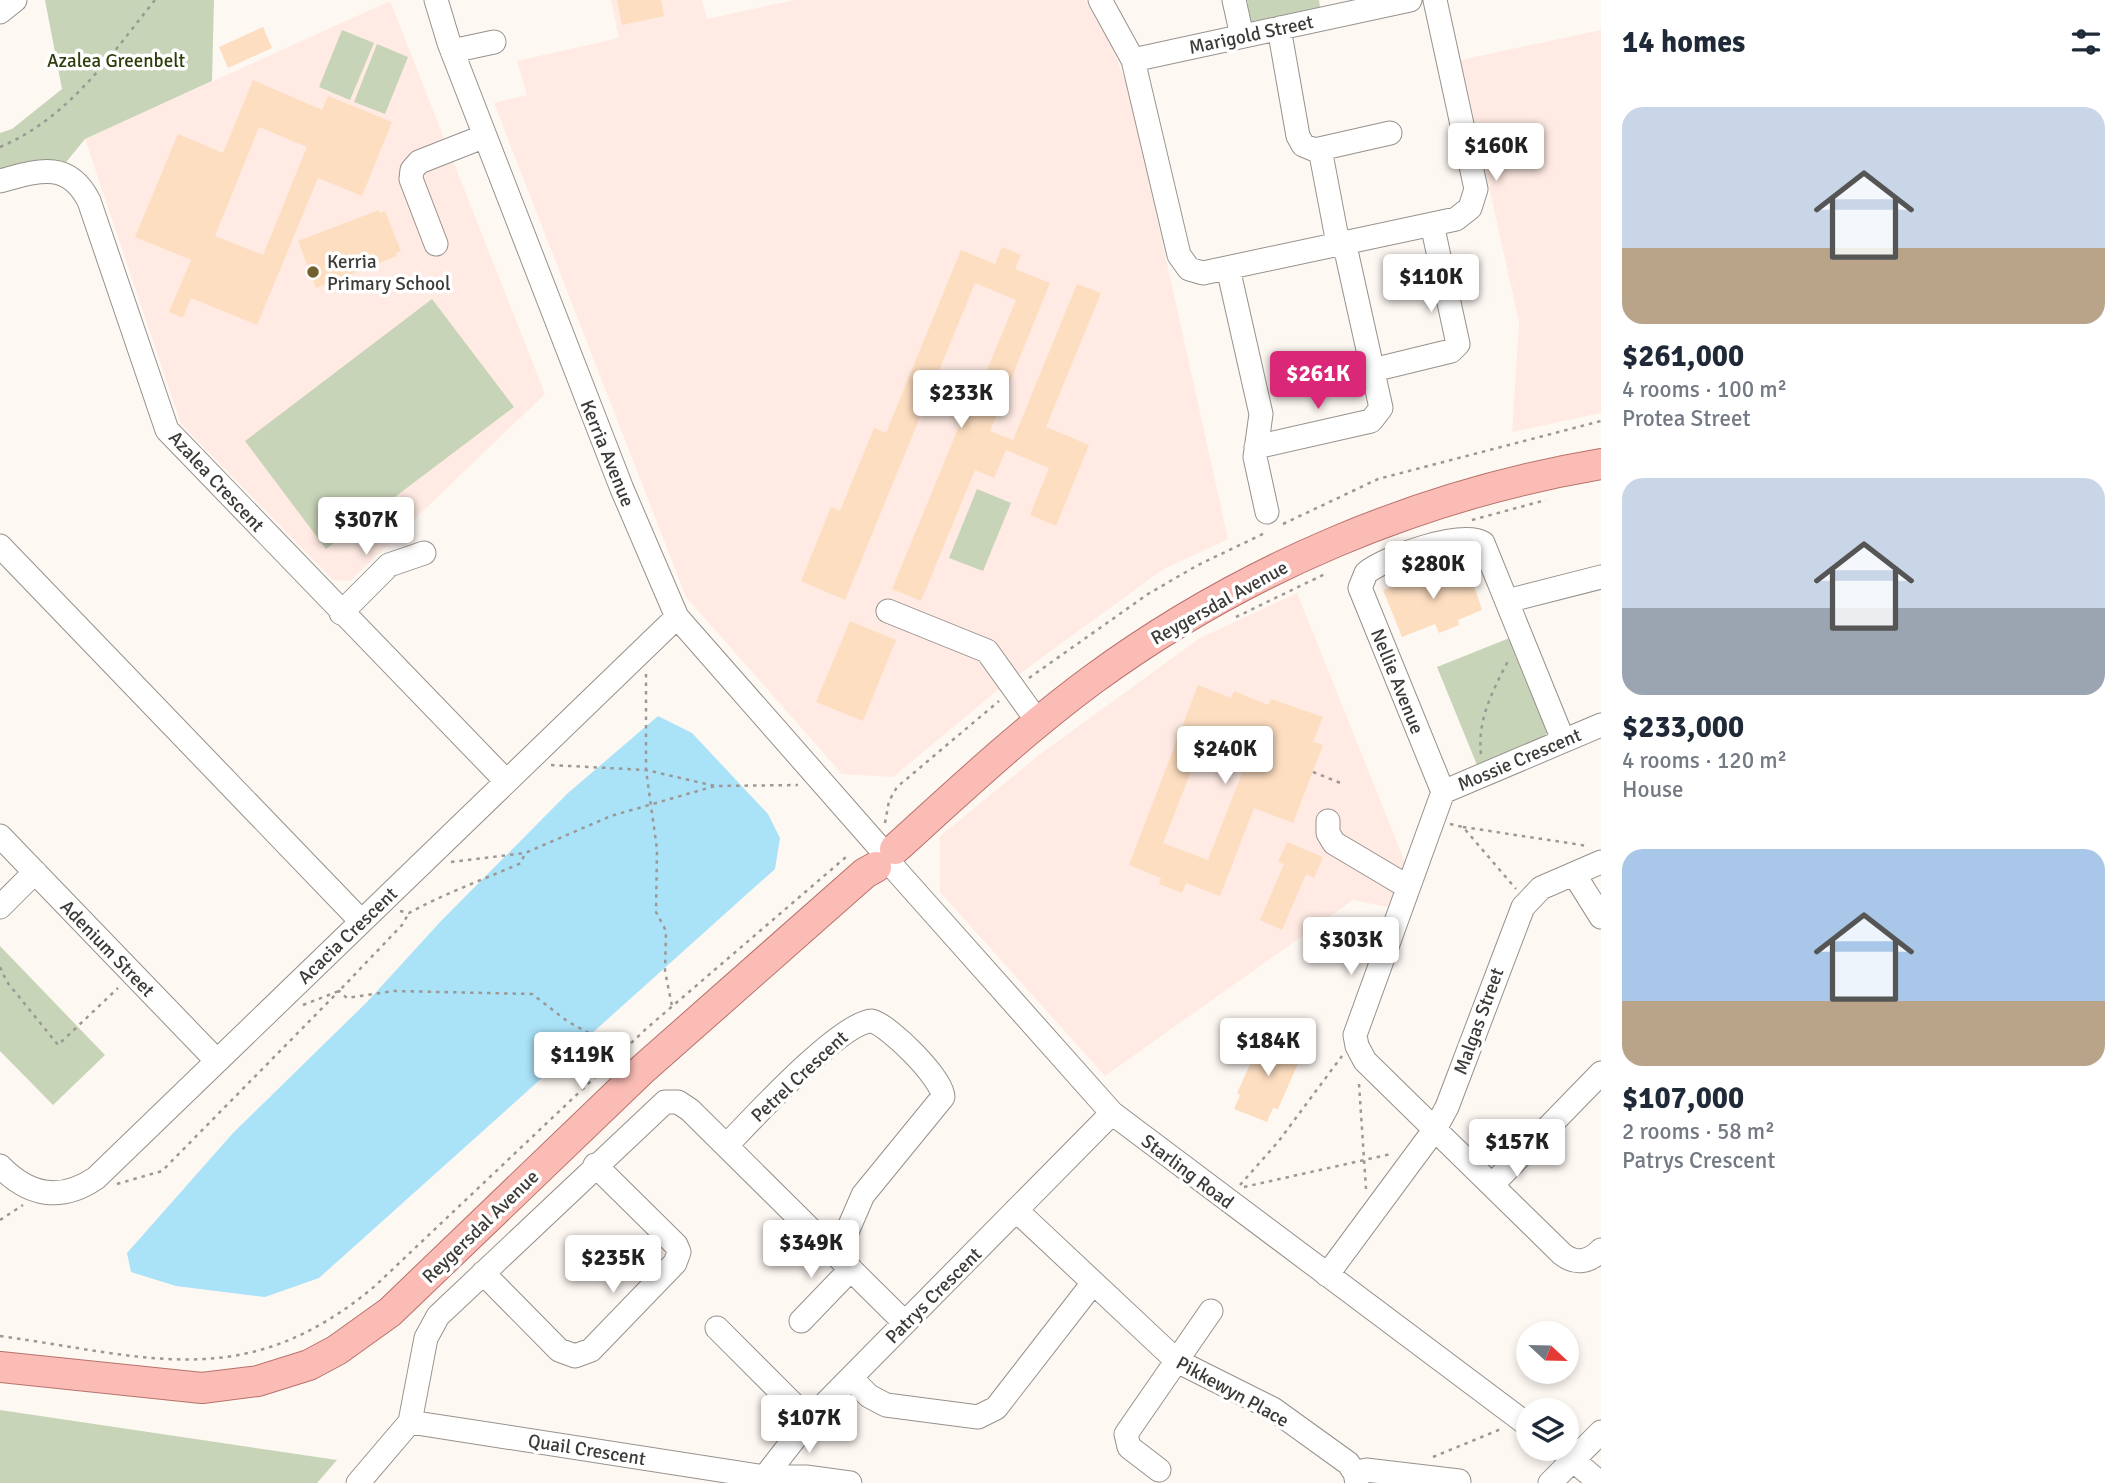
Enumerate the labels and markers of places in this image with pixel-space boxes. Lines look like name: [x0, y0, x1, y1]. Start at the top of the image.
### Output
pin: $160K: [1447, 124, 1545, 183]
place label: Kerria Primary School: [327, 250, 450, 296]
pin: $110K: [1382, 254, 1480, 314]
marker: Kerria Primary School: [305, 264, 321, 280]
pin: $261K: [1269, 352, 1367, 411]
pin: $233K: [912, 370, 1010, 430]
pin: $307K: [317, 498, 415, 557]
pin: $280K: [1384, 542, 1482, 601]
pin: $240K: [1176, 726, 1274, 786]
pin: $303K: [1302, 918, 1400, 977]
pin: $184K: [1219, 1018, 1317, 1078]
pin: $119K: [533, 1032, 631, 1092]
pin: $157K: [1468, 1120, 1566, 1179]
pin: $349K: [762, 1220, 860, 1280]
pin: $235K: [564, 1236, 662, 1295]
pin: $107K: [760, 1396, 858, 1455]

